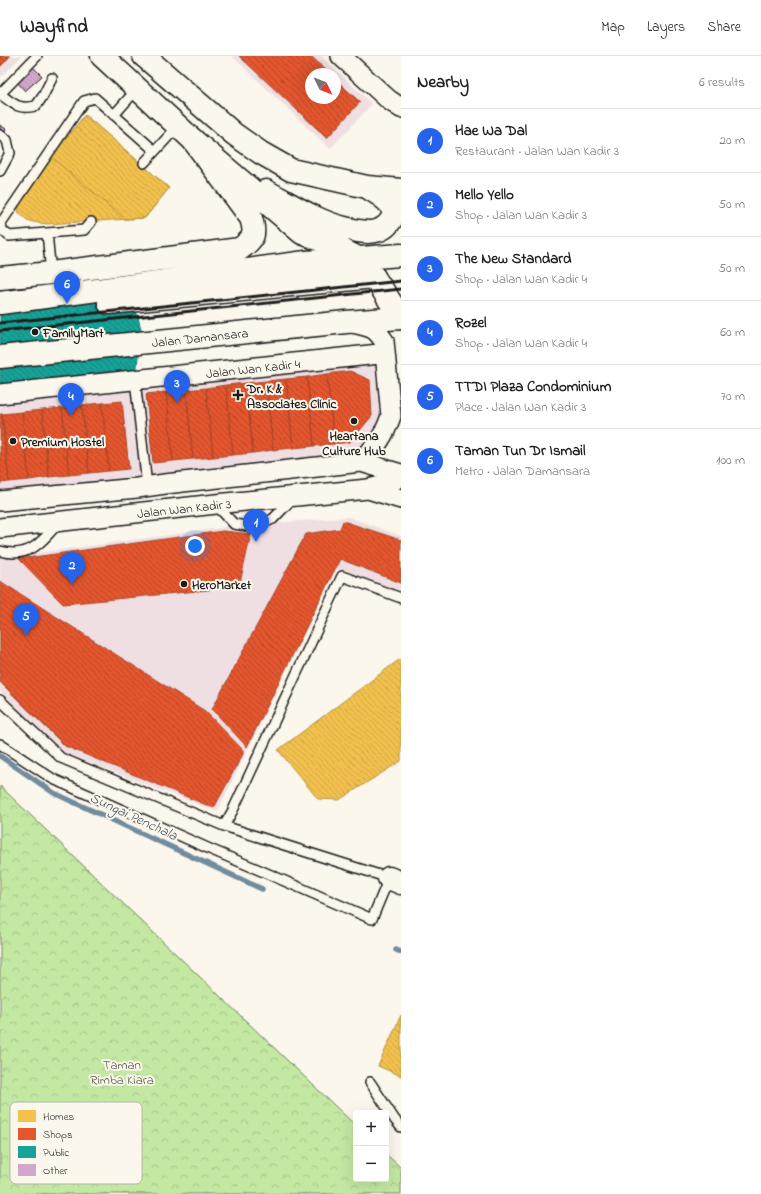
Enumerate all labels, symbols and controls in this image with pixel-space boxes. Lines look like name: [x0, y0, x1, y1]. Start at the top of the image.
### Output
text: Wayfind: [20, 14, 88, 41]
text: Map: [601, 17, 625, 38]
text: Layers: [647, 17, 685, 38]
text: Share: [707, 17, 741, 38]
north arrow: [305, 68, 341, 104]
text: Nearby: [417, 70, 469, 95]
text: 6 results: [699, 73, 745, 92]
text: Hae Wa Dal: [455, 120, 527, 142]
text: 1: [428, 131, 432, 150]
text: 20 m: [720, 131, 745, 150]
text: Restaurant · Jalan Wan Kadir 3: [455, 142, 619, 161]
text: Mello Yello: [455, 184, 514, 206]
text: 2: [427, 195, 433, 214]
text: 50 m: [719, 195, 745, 214]
text: Shop · Jalan Wan Kadir 3: [455, 206, 587, 225]
text: The New Standard: [455, 248, 571, 270]
text: 3: [427, 259, 433, 278]
text: 50 m: [719, 259, 745, 278]
text: Shop · Jalan Wan Kadir 4: [455, 270, 587, 289]
pin: 6: [54, 271, 80, 304]
text: Rozel: [455, 312, 487, 334]
text: 4: [427, 323, 433, 342]
text: 60 m: [720, 323, 745, 342]
place label: FamilyMart: [42, 324, 104, 345]
street label: Jalan Damansara: [151, 324, 249, 353]
marker: FamilyMart: [30, 327, 40, 337]
text: Shop · Jalan Wan Kadir 4: [455, 334, 587, 353]
street label: Jalan Wan Kadir 4: [205, 355, 302, 384]
pin: 3: [164, 370, 190, 403]
text: TTDI Plaza Condominium: [455, 376, 611, 398]
place label: Dr. K & Associates Clinic: [246, 380, 338, 414]
pin: 4: [58, 383, 84, 416]
text: 5: [426, 387, 434, 406]
text: 70 m: [721, 387, 745, 406]
marker: Dr. K & Associates Clinic: [232, 389, 244, 401]
text: Place · Jalan Wan Kadir 3: [455, 398, 586, 417]
marker: Heartana Culture Hub: [349, 416, 359, 426]
place label: Heartana Culture Hub: [322, 427, 386, 461]
place label: Premium Hostel: [21, 433, 104, 452]
marker: Premium Hostel: [8, 436, 18, 446]
text: Taman Tun Dr Ismail: [455, 440, 586, 462]
text: 6: [427, 451, 433, 470]
text: 100 m: [716, 451, 745, 470]
text: Metro · Jalan Damansara: [455, 462, 590, 481]
street label: Jalan Wan Kadir 3: [136, 495, 232, 524]
pin: 1: [243, 509, 269, 542]
your location: [185, 536, 205, 556]
pin: 2: [59, 552, 85, 585]
place label: HeroMarket: [192, 576, 252, 595]
marker: HeroMarket: [179, 579, 189, 589]
pin: 5: [13, 603, 39, 636]
water label: Sungai Penchala: [86, 788, 181, 847]
park label: Taman Rimba Kiara: [90, 1056, 154, 1090]
legend: [10, 1102, 142, 1184]
text: Homes: [43, 1109, 75, 1125]
map controls: [353, 1110, 389, 1182]
button: +: [353, 1110, 389, 1146]
text: Shops: [43, 1127, 73, 1143]
text: Public: [43, 1145, 69, 1161]
button: −: [353, 1146, 389, 1182]
text: Other: [43, 1163, 68, 1179]

